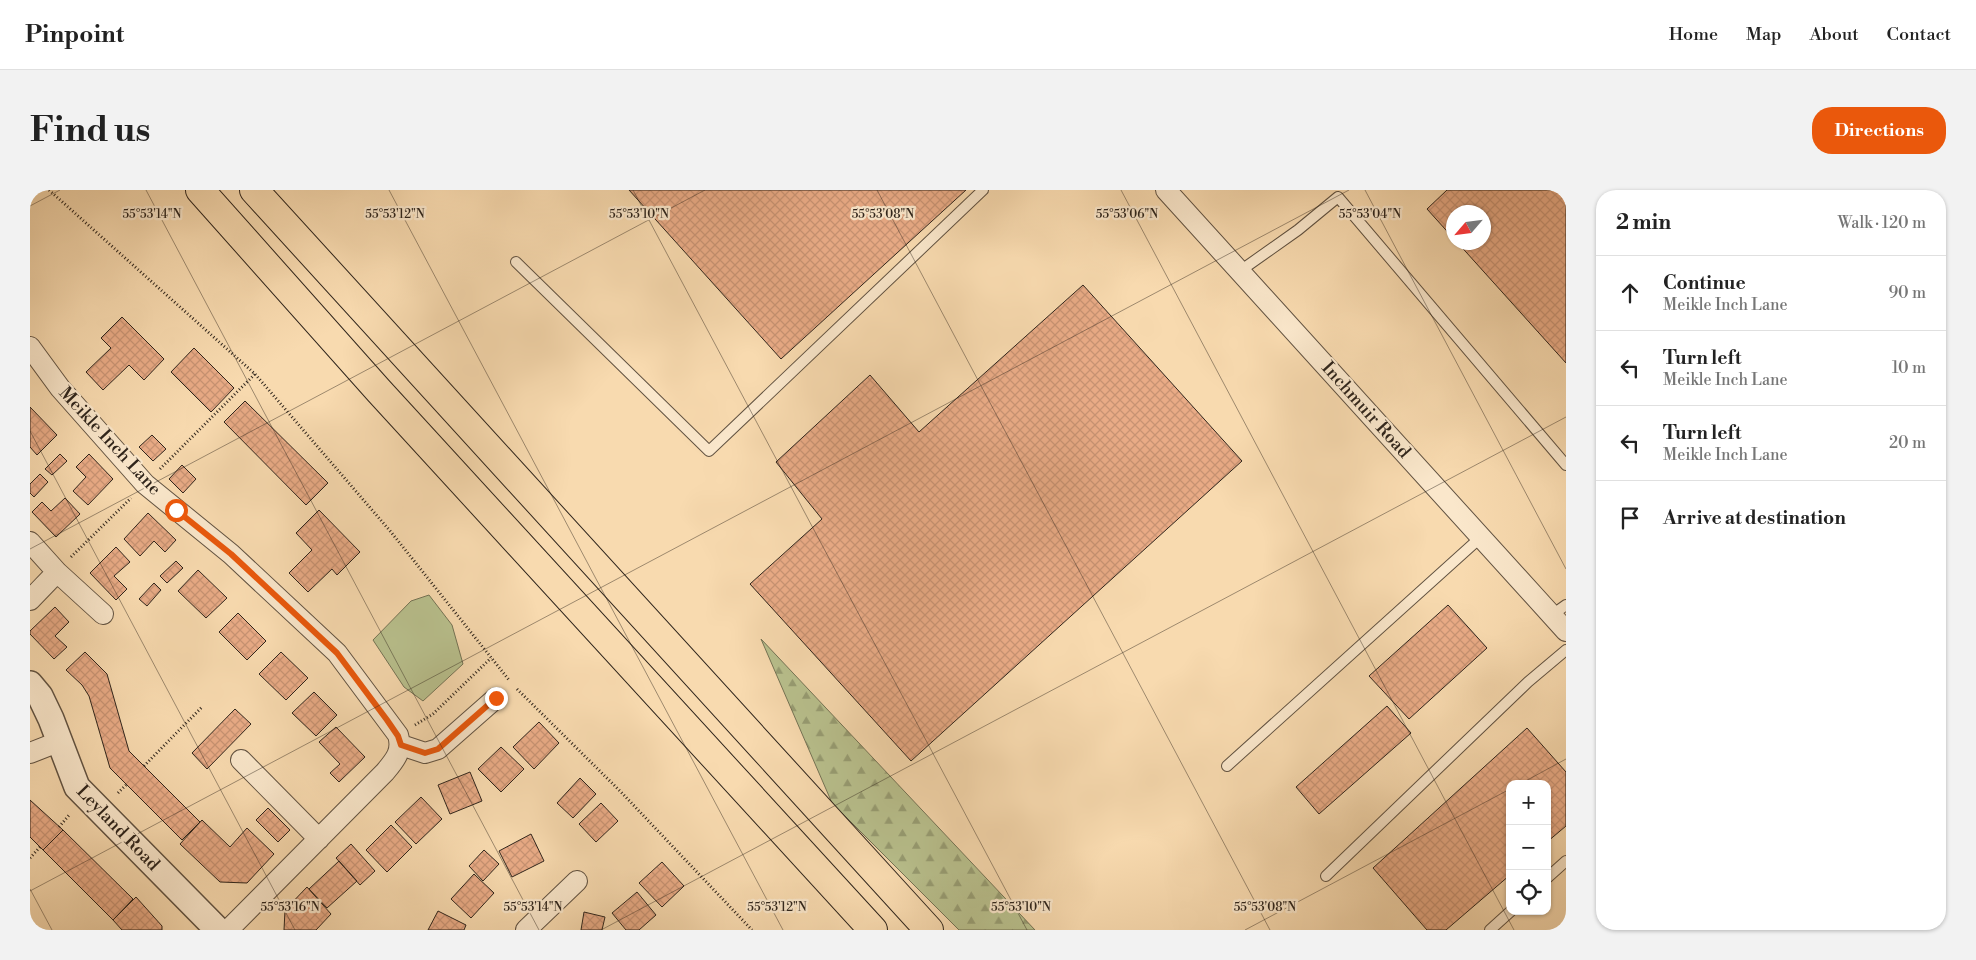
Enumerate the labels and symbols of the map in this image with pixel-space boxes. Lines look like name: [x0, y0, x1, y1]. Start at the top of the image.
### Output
north arrow: [1446, 205, 1491, 250]
text: 55°53'14"N: [122, 207, 182, 222]
text: 55°53'12"N: [365, 207, 425, 222]
text: 55°53'10"N: [609, 207, 669, 222]
text: 55°53'08"N: [852, 207, 914, 222]
text: 55°53'06"N: [1096, 207, 1158, 222]
text: 55°53'04"N: [1339, 207, 1401, 222]
street label: Inchmuir Road: [1316, 357, 1416, 464]
street label: Meikle Inch Lane: [54, 382, 166, 500]
route start: [165, 499, 188, 522]
route end: [485, 687, 508, 710]
street label: Leyland Road: [71, 780, 165, 876]
text: 55°53'16"N: [260, 900, 320, 915]
text: 55°53'14"N: [503, 900, 563, 915]
text: 55°53'12"N: [747, 900, 807, 915]
text: 55°53'10"N: [991, 900, 1051, 915]
text: 55°53'08"N: [1234, 900, 1296, 915]

